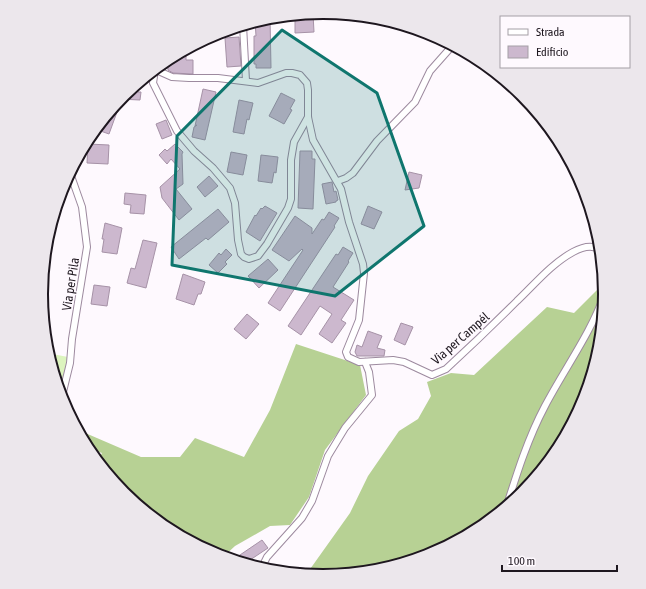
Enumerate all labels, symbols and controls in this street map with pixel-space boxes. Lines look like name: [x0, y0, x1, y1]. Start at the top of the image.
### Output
legend: [500, 16, 630, 68]
text: Strada: [536, 25, 565, 39]
text: Edificio: [536, 45, 569, 59]
street label: Via per Pila: [59, 256, 82, 312]
street label: Via per Campél: [428, 309, 493, 368]
scale bar: [502, 547, 617, 573]
text: 100 m: [508, 554, 535, 568]

